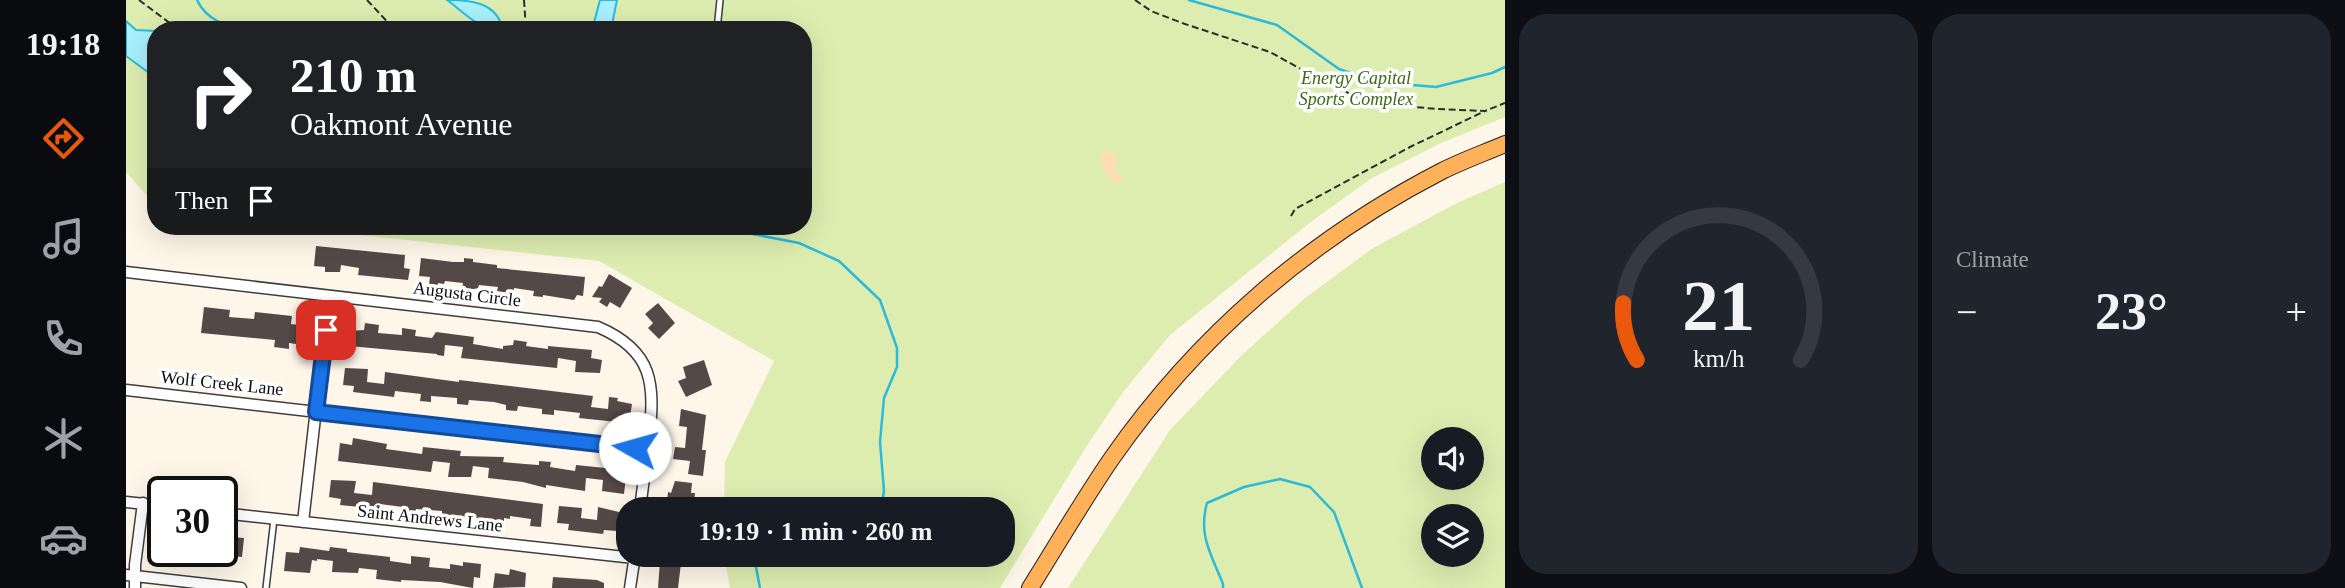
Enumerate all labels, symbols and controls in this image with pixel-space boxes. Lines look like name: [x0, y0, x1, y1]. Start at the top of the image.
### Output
text: 19:18: [26, 26, 100, 62]
text: 210 m: [290, 48, 417, 103]
icon: right: [175, 49, 266, 140]
park label: Energy Capital Sports Complex: [1299, 68, 1413, 109]
text: Oakmont Avenue: [290, 106, 512, 142]
icon: directions: [39, 114, 88, 163]
icon: arrive: [242, 182, 280, 220]
text: Then: [175, 186, 228, 215]
icon: music: [39, 214, 88, 263]
text: Climate: [1956, 247, 2029, 272]
text: 21: [1682, 265, 1755, 346]
street label: Augusta Circle: [412, 277, 522, 311]
text: 23°: [2095, 283, 2168, 340]
text: −: [1956, 291, 1977, 333]
text: +: [2286, 291, 2307, 333]
pin: [296, 300, 356, 360]
icon: arrive: [307, 311, 345, 349]
icon: phone: [39, 314, 88, 363]
text: km/h: [1693, 345, 1745, 372]
street label: Wolf Creek Lane: [160, 367, 284, 399]
position arrow: [598, 411, 672, 485]
icon: climate: [39, 414, 88, 463]
map controls: [1421, 427, 1484, 567]
button: sound: [1421, 427, 1484, 490]
speed limit sign: 30: [147, 476, 238, 567]
street label: Saint Andrews Lane: [356, 500, 504, 536]
button: layers: [1421, 504, 1484, 567]
icon: car: [39, 514, 88, 563]
text: 19:19 · 1 min · 260 m: [699, 517, 933, 546]

